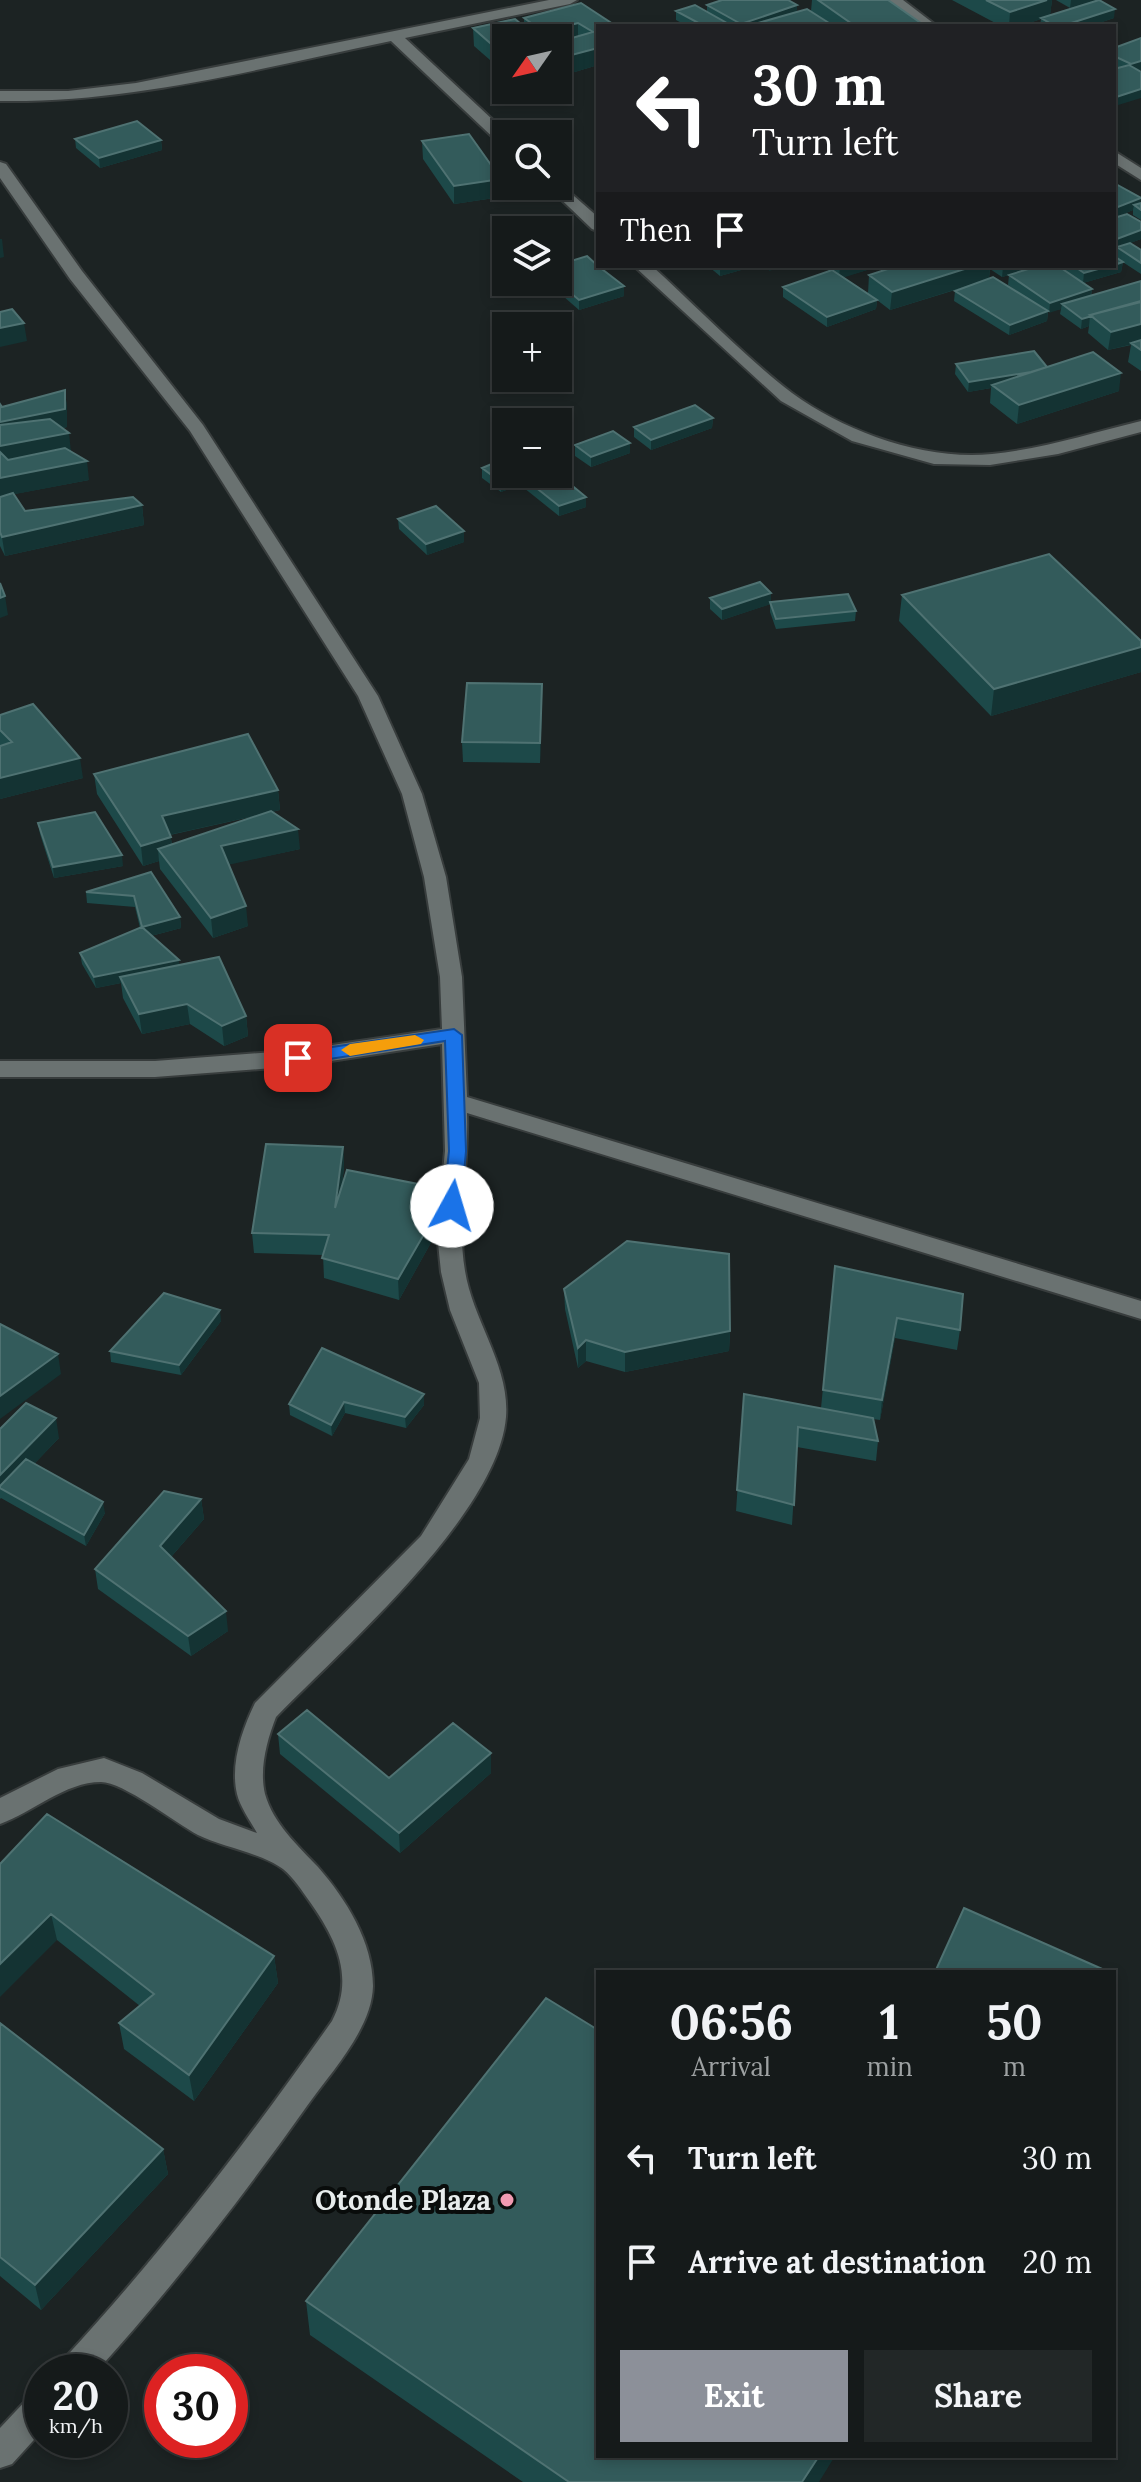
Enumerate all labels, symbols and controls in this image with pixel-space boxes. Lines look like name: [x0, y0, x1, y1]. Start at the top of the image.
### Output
north arrow: [492, 24, 572, 104]
map controls: [492, 24, 572, 488]
text: 30 m: [752, 49, 885, 120]
icon: left: [620, 56, 724, 160]
text: Turn left: [752, 119, 899, 165]
button: search: [492, 120, 572, 200]
icon: arrive: [708, 208, 752, 252]
text: Then: [620, 211, 692, 249]
button: layers: [492, 216, 572, 296]
button: +: [492, 312, 572, 392]
button: −: [492, 408, 572, 488]
pin: [264, 1024, 332, 1092]
icon: arrive: [276, 1036, 320, 1080]
position arrow: [410, 1164, 494, 1248]
text: 06:56: [669, 1991, 793, 2052]
text: 1: [880, 1991, 899, 2052]
text: 50: [986, 1991, 1043, 2052]
text: Arrival: [691, 2050, 771, 2083]
text: min: [866, 2050, 913, 2083]
text: m: [1003, 2050, 1026, 2083]
icon: left: [620, 2136, 664, 2180]
text: Turn left: [688, 2139, 816, 2177]
text: 30 m: [1022, 2139, 1092, 2177]
place label: Otonde Plaza: [315, 2182, 491, 2218]
marker: Otonde Plaza: [498, 2191, 516, 2209]
icon: arrive: [620, 2240, 664, 2284]
text: Arrive at destination: [688, 2243, 986, 2281]
text: 20 m: [1023, 2243, 1092, 2281]
button: Exit: [620, 2350, 848, 2442]
button: Share: [864, 2350, 1092, 2442]
speed limit sign: 30: [144, 2354, 248, 2458]
text: 20: [53, 2370, 99, 2421]
text: km/h: [49, 2413, 103, 2438]

